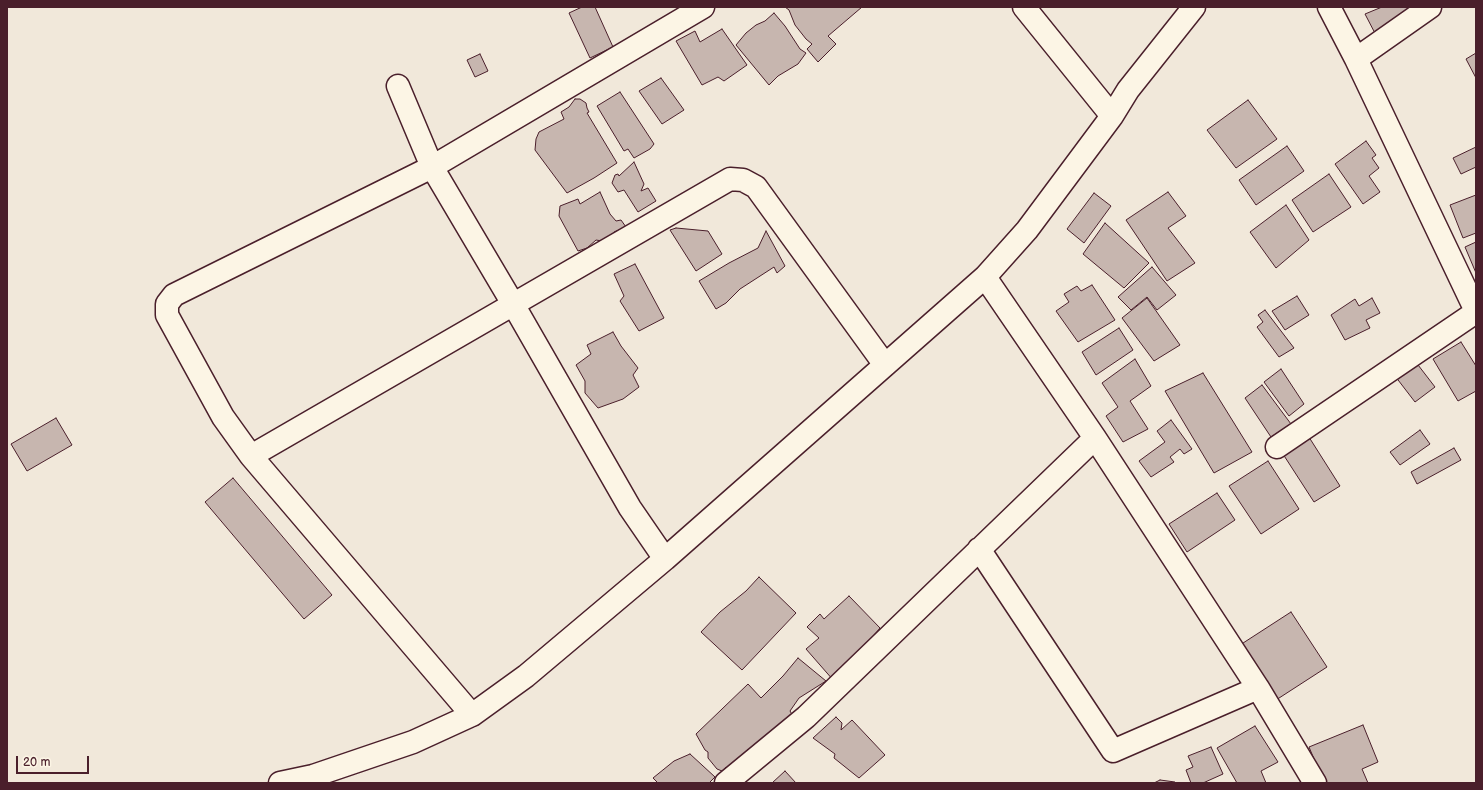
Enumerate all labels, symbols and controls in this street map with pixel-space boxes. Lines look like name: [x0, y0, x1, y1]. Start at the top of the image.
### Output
scale bar: [18, 748, 91, 774]
text: 20 m: [23, 755, 50, 770]

